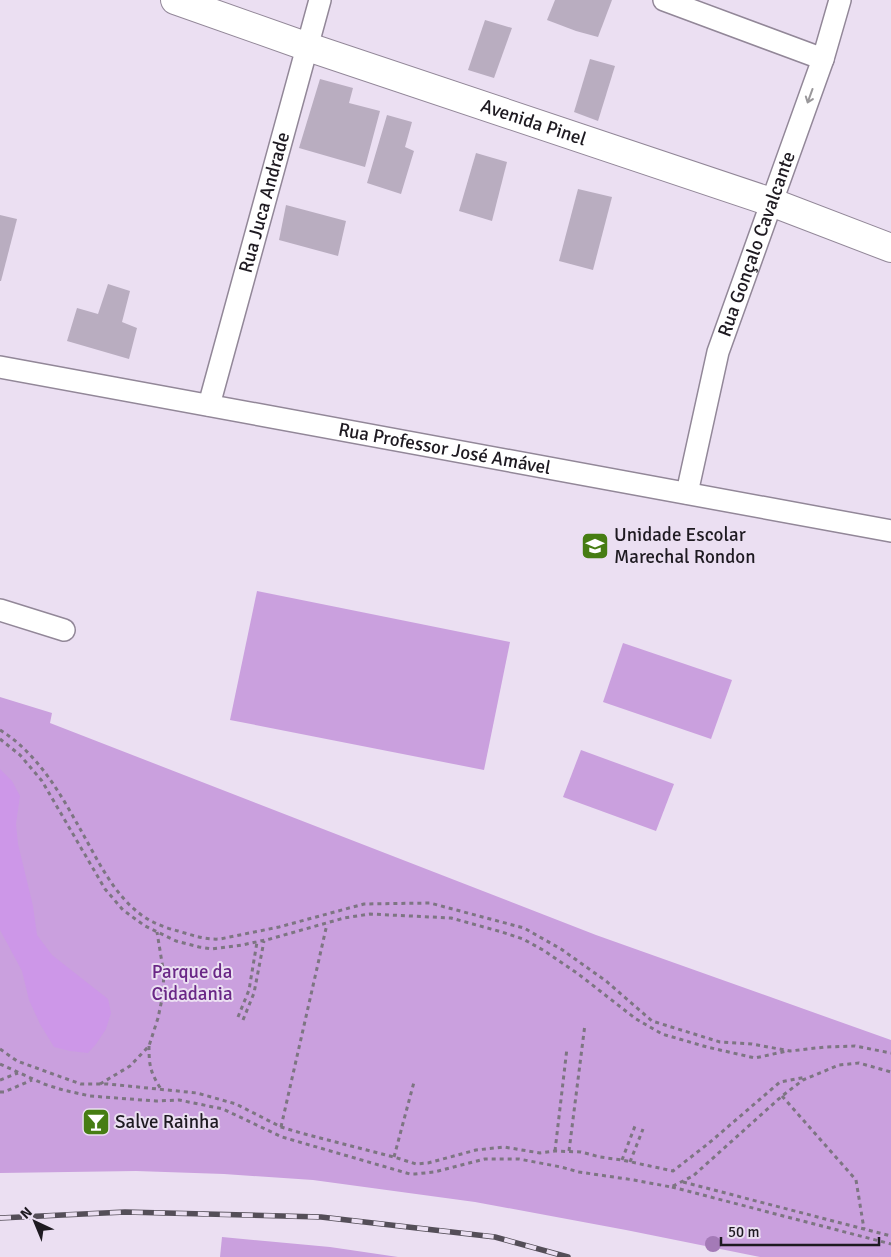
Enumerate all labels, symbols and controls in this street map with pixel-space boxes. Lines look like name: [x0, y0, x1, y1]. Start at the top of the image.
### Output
one-way arrow: [805, 88, 814, 104]
street label: Avenida Pinel: [478, 94, 590, 151]
street label: Rua Juca Andrade: [234, 129, 295, 276]
street label: Rua Gonçalo Cavalcante: [712, 148, 801, 340]
street label: Rua Professor José Amável: [336, 418, 553, 480]
place label: Unidade Escolar Marechal Rondon: [614, 523, 756, 569]
school or university icon: Unidade Escolar Marechal Rondon: [580, 531, 610, 561]
park label: Parque da Cidadania: [151, 960, 233, 1006]
bar icon: Salve Rainha: [81, 1107, 111, 1137]
place label: Salve Rainha: [115, 1110, 219, 1134]
north arrow: [10, 1197, 60, 1247]
text: N: [17, 1204, 36, 1223]
scale bar: [721, 1214, 878, 1246]
text: 50 m: [728, 1223, 759, 1241]

